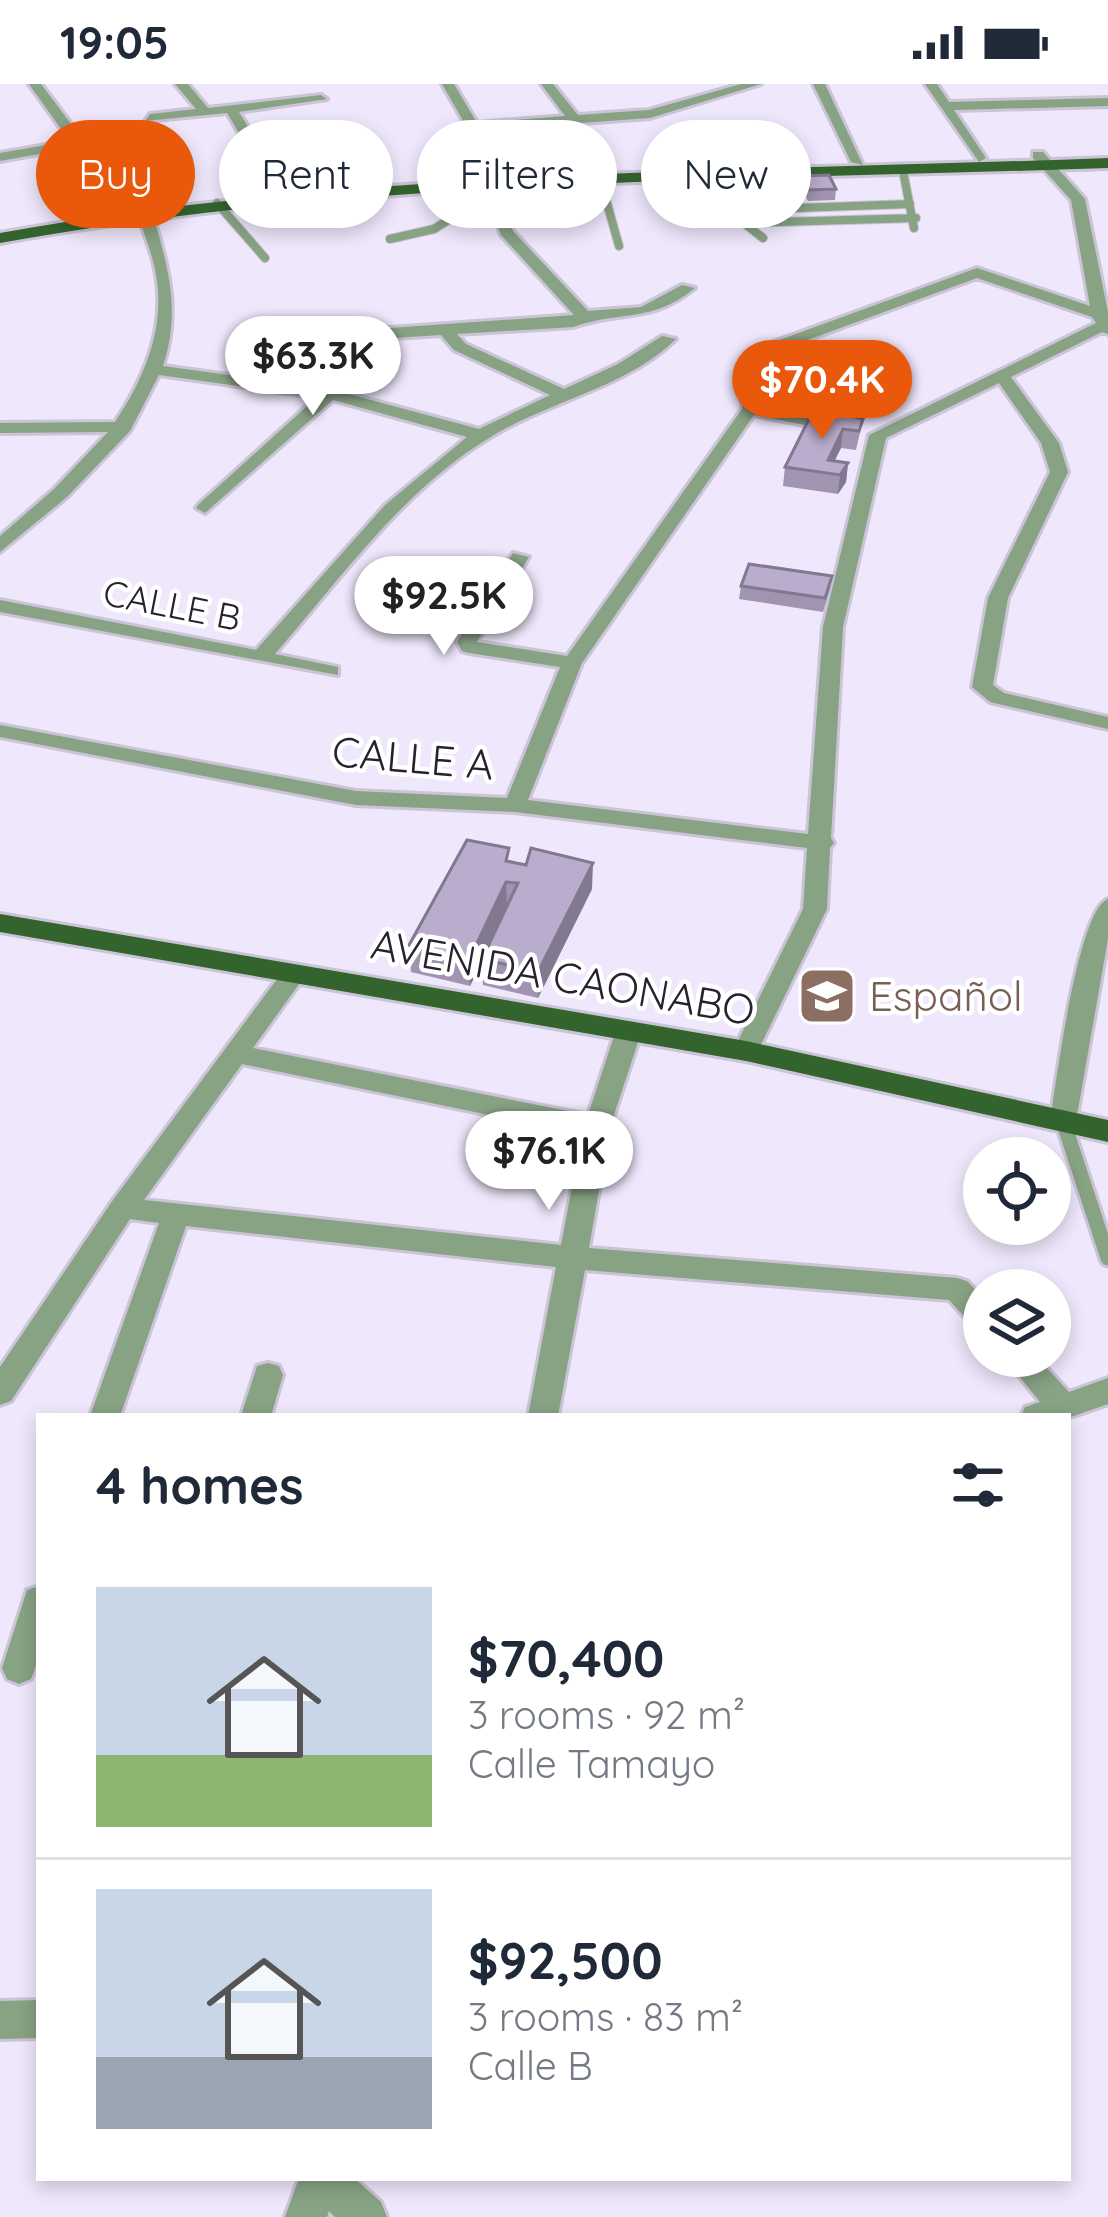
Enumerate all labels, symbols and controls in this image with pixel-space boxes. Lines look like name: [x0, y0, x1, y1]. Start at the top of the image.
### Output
text: 19:05: [60, 14, 169, 70]
chip: Buy: [36, 120, 195, 228]
chip: Rent: [219, 120, 393, 228]
chip: Filters: [417, 120, 617, 228]
chip: New: [641, 120, 811, 228]
pin: $63.3K: [215, 316, 411, 418]
text: $63.3K: [252, 330, 374, 379]
pin: $70.4K: [724, 340, 920, 442]
text: $70.4K: [759, 354, 885, 403]
pin: $92.5K: [346, 556, 542, 658]
street label: CALLE B: [100, 569, 245, 640]
text: $92.5K: [381, 570, 507, 619]
street label: CALLE A: [330, 724, 496, 791]
street label: AVENIDA CAONABO: [367, 917, 759, 1036]
school or university icon: Español: [796, 965, 858, 1027]
place label: Español: [869, 969, 1023, 1022]
pin: $76.1K: [451, 1111, 647, 1213]
text: $76.1K: [492, 1125, 606, 1174]
map controls: [963, 1137, 1071, 1377]
button: locate: [963, 1137, 1071, 1245]
button: layers: [963, 1269, 1071, 1377]
icon: filters: [945, 1452, 1011, 1518]
text: 4 homes: [96, 1453, 304, 1517]
text: $70,400: [468, 1626, 664, 1690]
icon: home: [192, 1635, 336, 1779]
text: 3 rooms · 92 m²: [468, 1690, 745, 1739]
text: Calle Tamayo: [468, 1739, 715, 1788]
text: $92,500: [468, 1928, 662, 1992]
icon: home: [192, 1937, 336, 2081]
text: 3 rooms · 83 m²: [468, 1992, 743, 2041]
text: Calle B: [468, 2041, 593, 2090]

